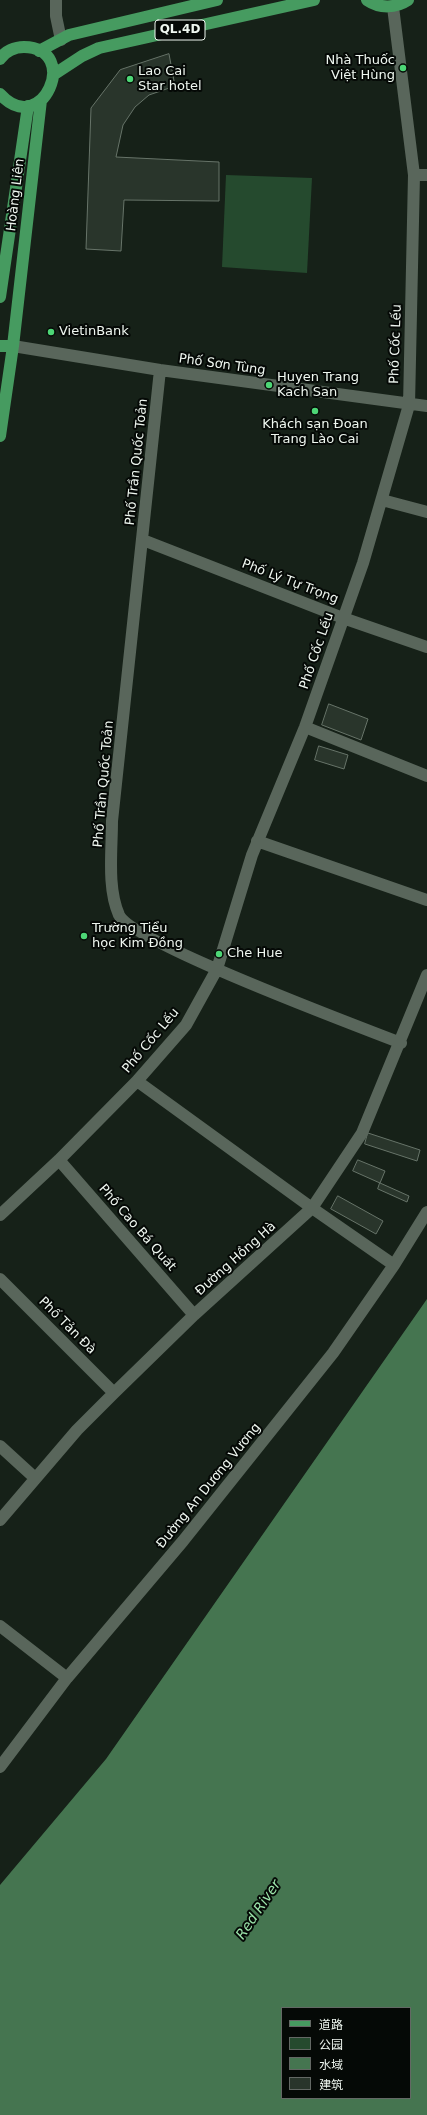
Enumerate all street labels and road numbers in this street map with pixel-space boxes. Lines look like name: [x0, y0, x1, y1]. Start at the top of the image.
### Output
road number: QL.4D: [155, 20, 205, 40]
street label: Hoàng Liên: [4, 158, 28, 232]
street label: Phố Cốc Lếu: [387, 304, 405, 384]
street label: Phố Sơn Tùng: [178, 351, 266, 379]
street label: Phố Trần Quốc Toản: [123, 398, 151, 526]
street label: Phố Lý Tự Trọng: [240, 556, 340, 608]
street label: Phố Cốc Lếu: [297, 611, 337, 691]
street label: Phố Trần Quốc Toản: [91, 720, 117, 848]
street label: Phố Cốc Lếu: [119, 1005, 183, 1077]
street label: Phố Cao Bá Quát: [95, 1181, 179, 1275]
street label: Đường Hồng Hà: [193, 1219, 279, 1299]
street label: Phố Tản Đà: [35, 1294, 99, 1358]
street label: Đường An Dương Vương: [154, 1420, 264, 1552]

